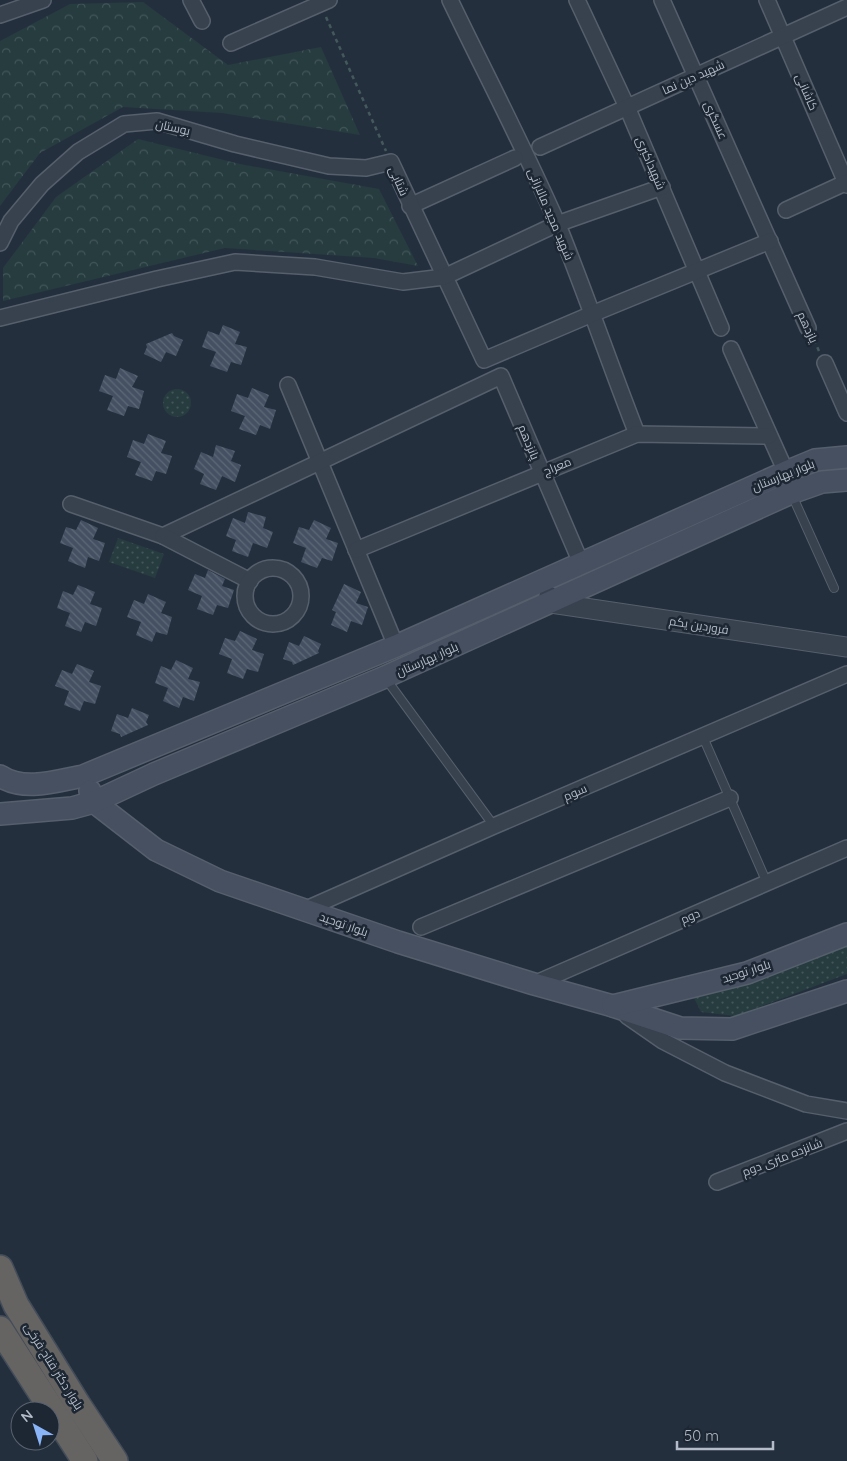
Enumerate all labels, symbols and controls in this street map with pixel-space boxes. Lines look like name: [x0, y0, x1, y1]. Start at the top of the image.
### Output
street label: شهید دین نما: [660, 57, 727, 97]
street label: کاشانی: [793, 71, 821, 113]
street label: عسگری: [701, 99, 731, 141]
street label: بوستان: [154, 116, 192, 138]
street label: شهیداکبری: [633, 134, 669, 192]
street label: شتابی: [386, 164, 412, 198]
street label: شهید مجید مالارانی: [525, 166, 577, 262]
street label: یازدهم: [793, 309, 822, 346]
street label: پانزدهم: [513, 422, 543, 463]
street label: معراج: [541, 454, 574, 479]
street label: بلوار بهارستان: [749, 456, 817, 494]
street label: فروردین یکم: [668, 613, 730, 638]
street label: بلوار بهارستان: [394, 639, 460, 679]
street label: سوم: [561, 780, 590, 805]
street label: دوم: [678, 905, 703, 928]
street label: بلوار توحید: [318, 909, 370, 939]
street label: بلوار توحید: [720, 956, 772, 986]
street label: شانزده متری دوم: [740, 1135, 825, 1180]
street label: بلوار دکتر فتاح فرخی: [20, 1320, 87, 1413]
north arrow: [10, 1401, 60, 1451]
text: N: [17, 1406, 36, 1426]
scale bar: [677, 1418, 773, 1450]
text: 50 m: [684, 1426, 719, 1445]

